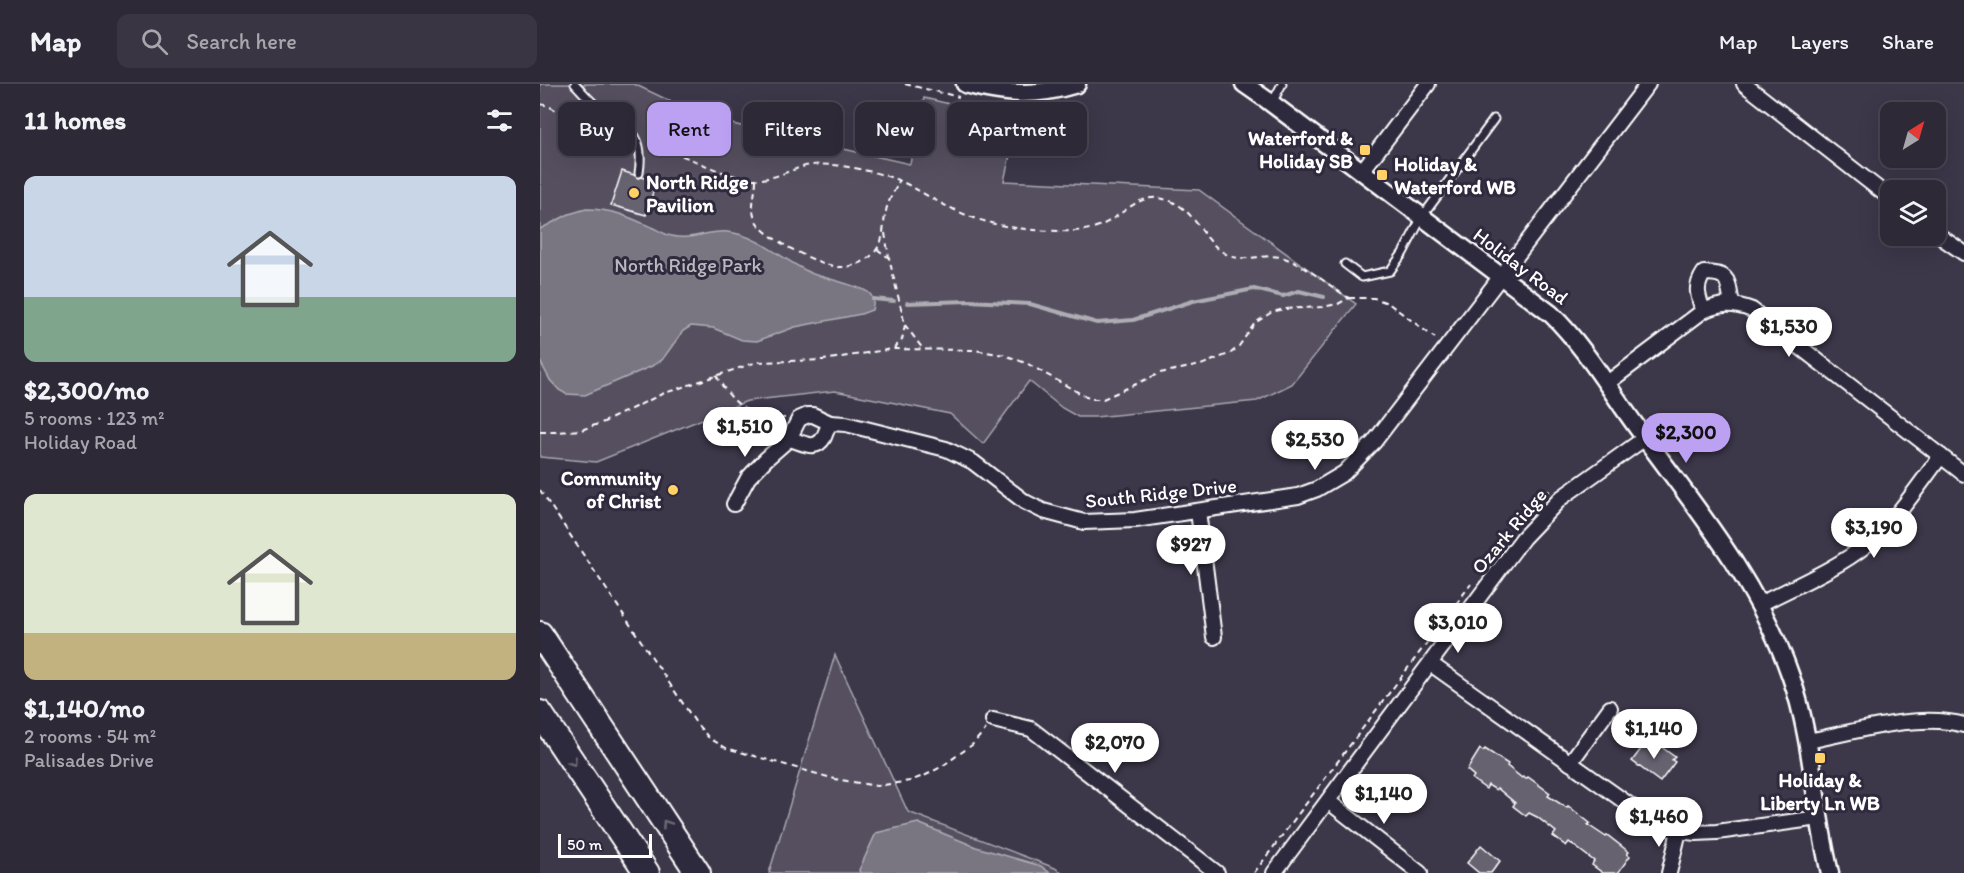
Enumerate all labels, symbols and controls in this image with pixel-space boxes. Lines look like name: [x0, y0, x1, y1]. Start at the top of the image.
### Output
search box: [117, 14, 537, 68]
text: Map: [30, 24, 81, 58]
icon: search: [138, 25, 171, 58]
text: Search here: [186, 28, 297, 55]
text: Map: [1719, 29, 1758, 54]
text: Layers: [1791, 29, 1849, 54]
text: Share: [1882, 29, 1934, 54]
chip: Buy: [558, 102, 635, 156]
chip: Rent: [647, 102, 731, 156]
chip: Filters: [743, 102, 843, 156]
chip: New: [855, 102, 935, 156]
chip: Apartment: [947, 102, 1087, 156]
north arrow: [1880, 102, 1946, 168]
map controls: [1880, 102, 1946, 246]
text: 11 homes: [24, 104, 126, 136]
icon: filters: [483, 104, 516, 137]
place label: Waterford & Holiday SB: [1248, 126, 1353, 174]
marker: Waterford & Holiday SB: [1358, 143, 1372, 157]
place label: Holiday & Waterford WB: [1394, 152, 1516, 199]
marker: Holiday & Waterford WB: [1375, 168, 1389, 182]
place label: North Ridge Pavilion: [646, 170, 749, 217]
button: layers: [1880, 180, 1946, 246]
marker: North Ridge Pavilion: [627, 186, 641, 200]
icon: home: [216, 215, 324, 323]
street label: Holiday Road: [1469, 222, 1573, 310]
park label: North Ridge Park: [614, 253, 762, 277]
pin: $1,530: [1740, 307, 1838, 358]
text: $1,530: [1760, 314, 1818, 338]
text: $2,300/mo: [24, 374, 149, 406]
text: 5 rooms · 123 m²: [24, 406, 165, 430]
pin: $1,510: [696, 407, 794, 458]
pin: $2,300: [1637, 413, 1735, 464]
text: $1,510: [717, 414, 773, 438]
pin: $2,530: [1266, 420, 1364, 471]
text: $2,300: [1656, 420, 1716, 444]
text: $2,530: [1285, 427, 1345, 451]
text: Holiday Road: [24, 430, 137, 454]
place label: Community of Christ: [561, 466, 662, 513]
street label: South Ridge Drive: [1084, 473, 1238, 513]
marker: Community of Christ: [666, 483, 680, 497]
street label: Ozark Ridge: [1466, 483, 1552, 579]
pin: $3,190: [1825, 508, 1923, 559]
text: $3,190: [1845, 515, 1903, 539]
pin: $927: [1155, 525, 1227, 576]
text: $927: [1170, 532, 1212, 556]
icon: home: [216, 533, 324, 641]
pin: $3,010: [1409, 603, 1507, 654]
text: $3,010: [1428, 610, 1488, 634]
text: $1,140/mo: [24, 692, 145, 724]
pin: $1,140: [1605, 709, 1703, 760]
text: $1,140: [1625, 716, 1683, 740]
pin: $2,070: [1066, 723, 1164, 774]
text: 2 rooms · 54 m²: [24, 724, 156, 748]
text: $2,070: [1085, 730, 1145, 754]
text: Palisades Drive: [24, 748, 154, 772]
marker: Holiday & Liberty Ln WB: [1813, 751, 1827, 765]
one-way arrow: [565, 755, 576, 766]
place label: Holiday & Liberty Ln WB: [1760, 768, 1880, 816]
pin: $1,140: [1335, 774, 1433, 825]
text: $1,140: [1355, 781, 1413, 805]
pin: $1,460: [1610, 797, 1708, 848]
text: $1,460: [1629, 804, 1689, 828]
one-way arrow: [662, 820, 673, 831]
scale bar: [558, 831, 652, 858]
text: 50 m: [567, 835, 602, 854]

